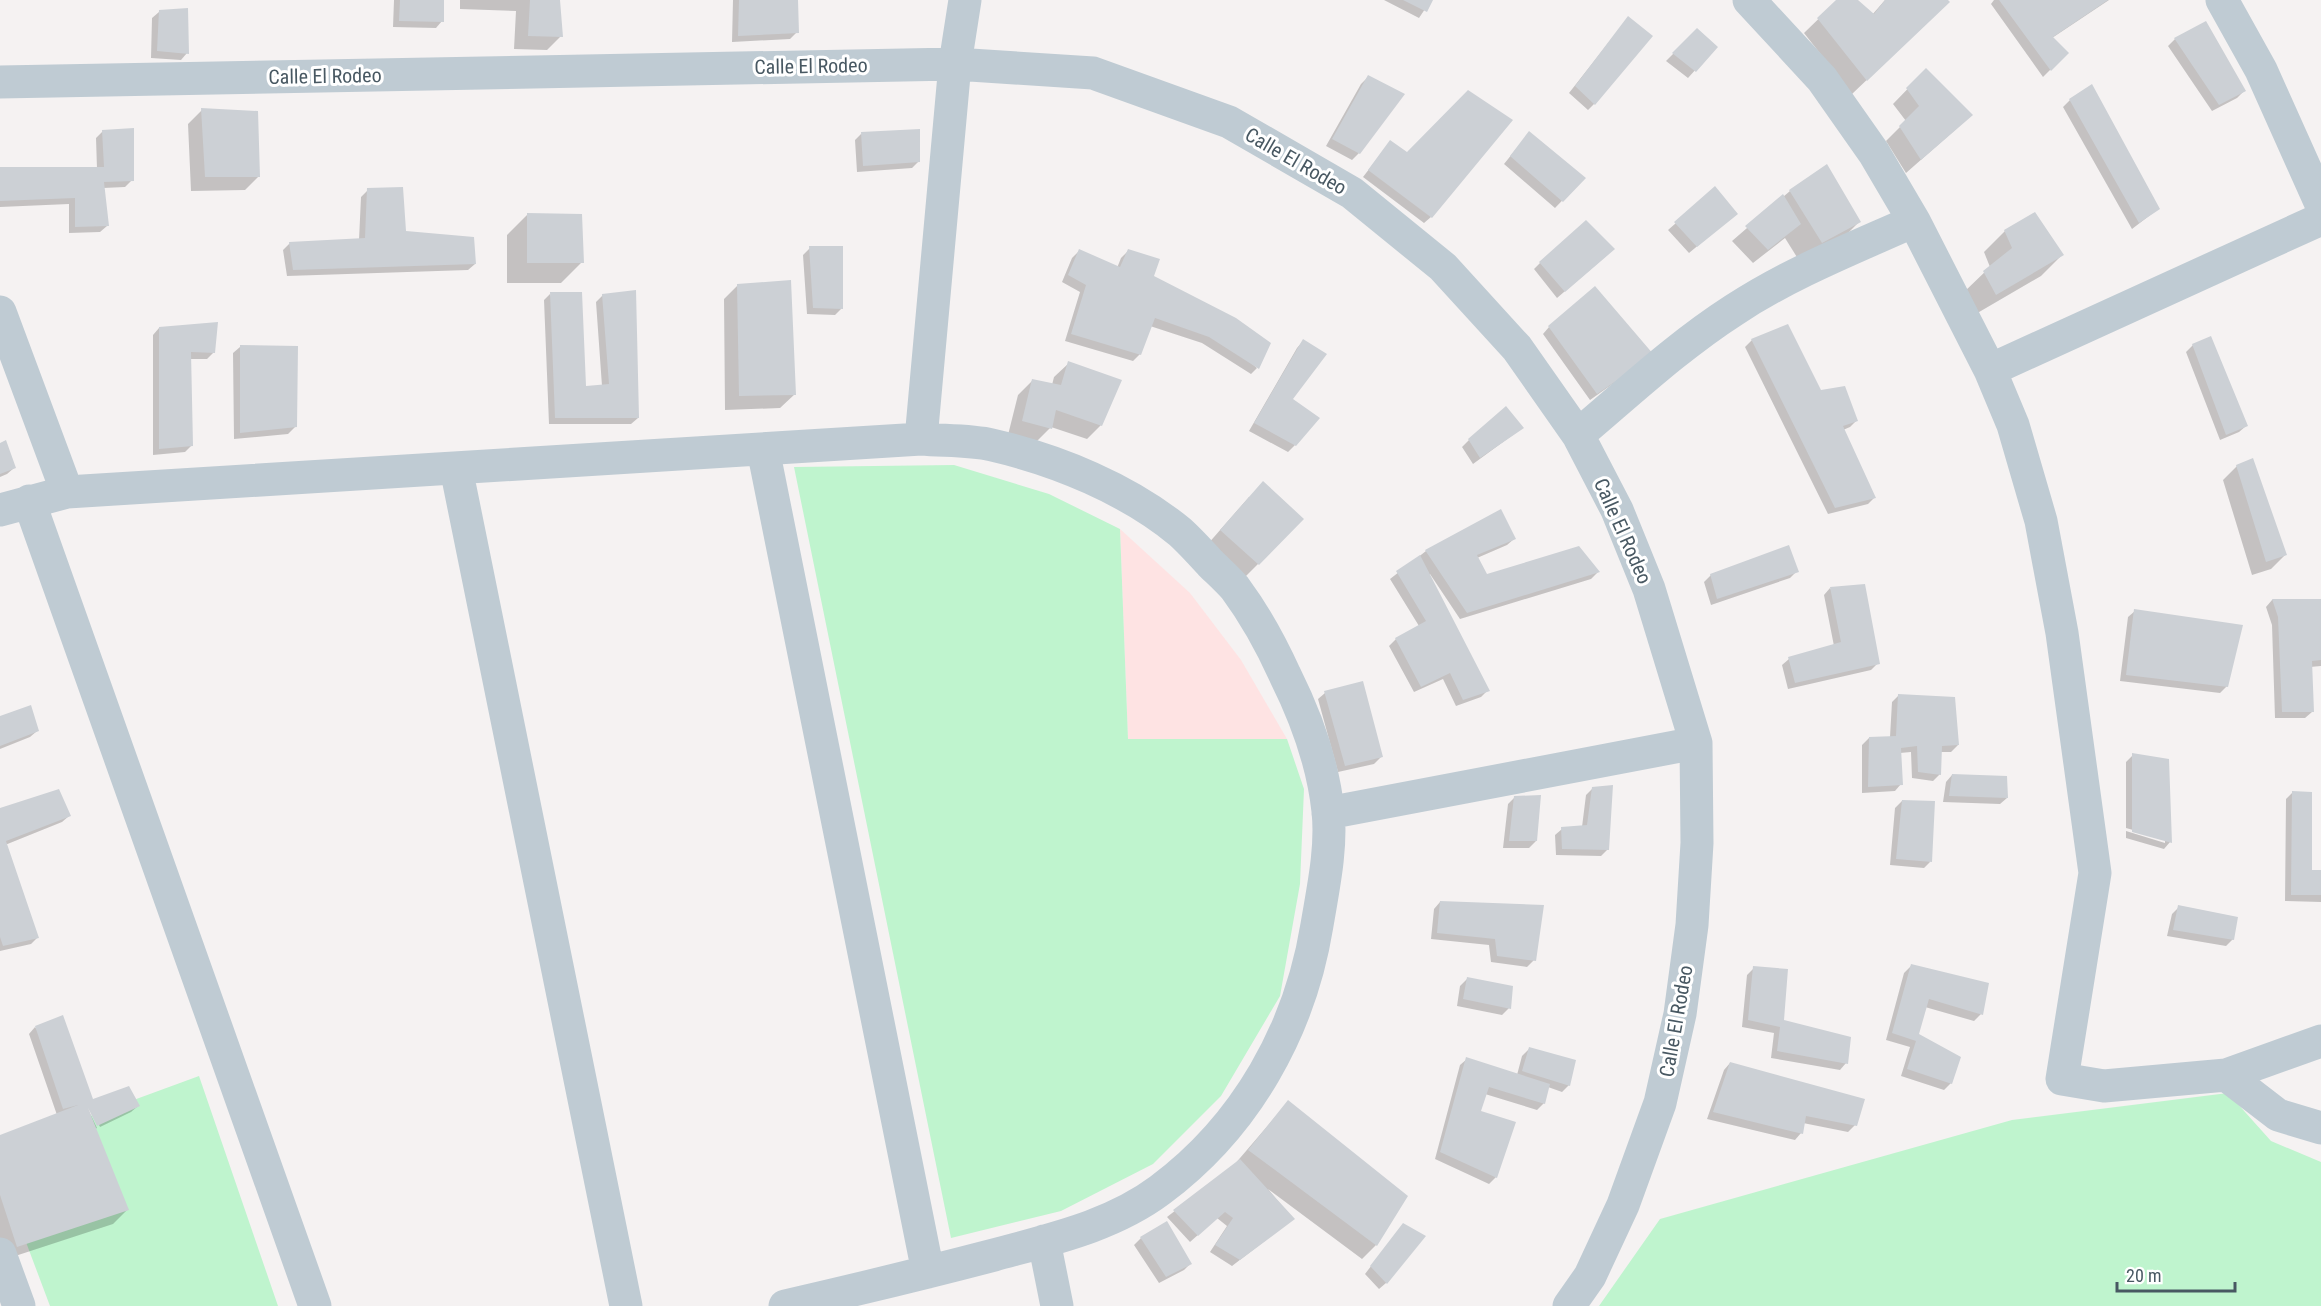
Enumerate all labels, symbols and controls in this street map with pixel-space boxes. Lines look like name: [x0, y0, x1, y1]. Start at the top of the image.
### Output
street label: Calle El Rodeo: [754, 53, 868, 79]
street label: Calle El Rodeo: [268, 63, 382, 89]
street label: Calle El Rodeo: [1241, 122, 1351, 200]
street label: Calle El Rodeo: [1589, 474, 1657, 588]
street label: Calle El Rodeo: [1654, 963, 1698, 1079]
scale bar: [2117, 1255, 2236, 1293]
text: 20 m: [2126, 1265, 2161, 1286]

